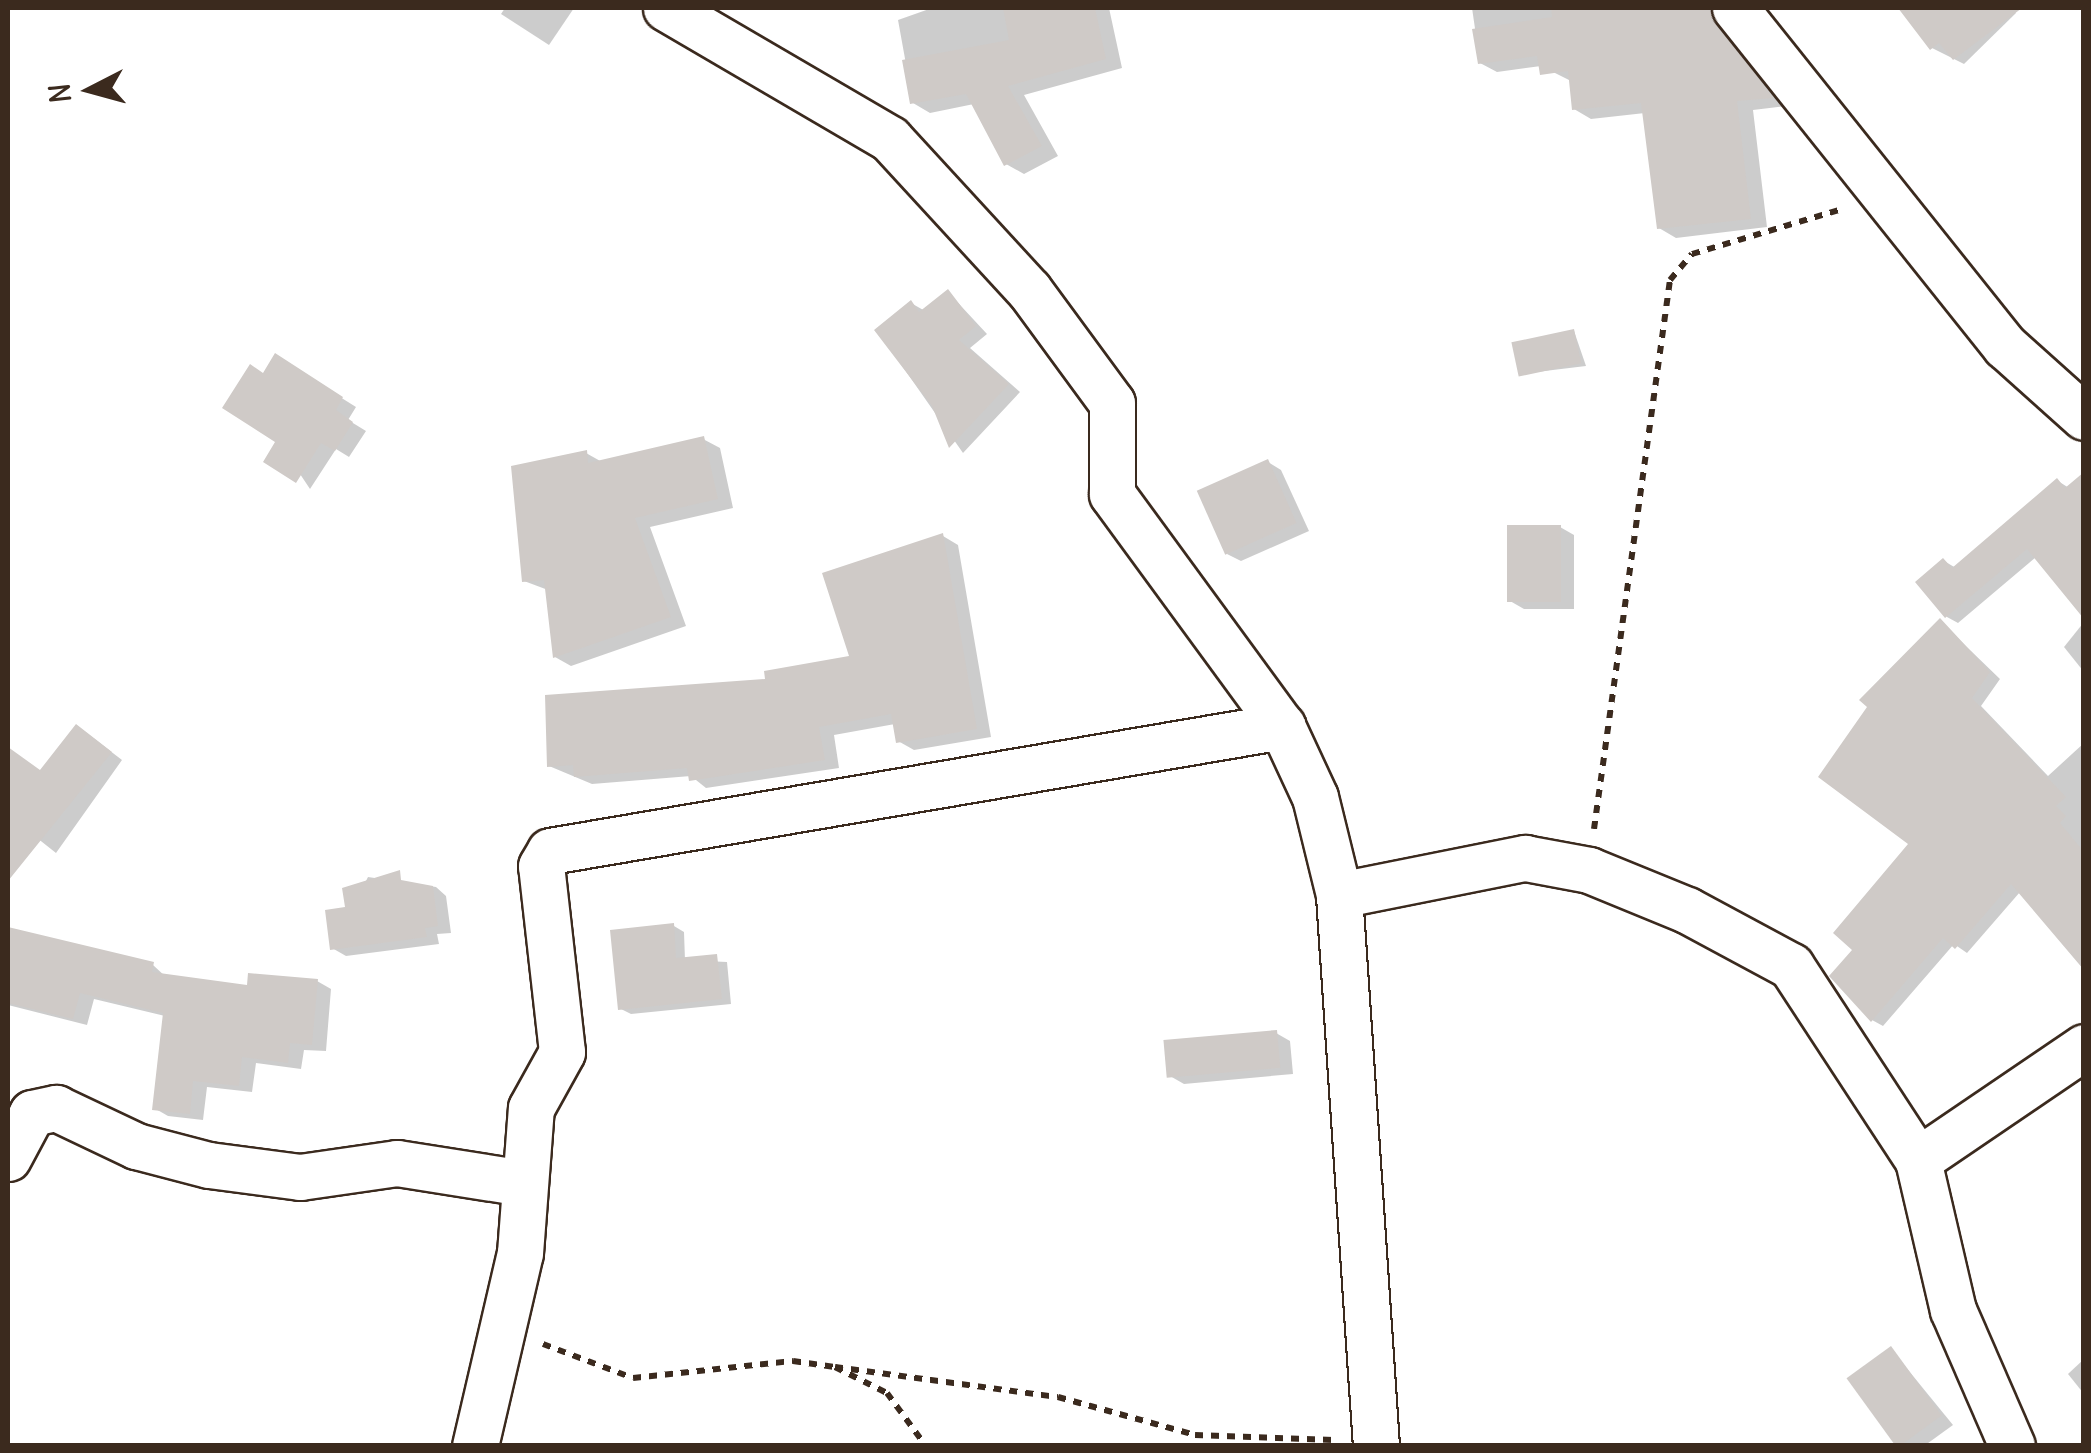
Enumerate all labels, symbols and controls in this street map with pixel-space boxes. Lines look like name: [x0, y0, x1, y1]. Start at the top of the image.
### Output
north arrow: [40, 40, 140, 140]
text: N: [41, 82, 79, 105]

